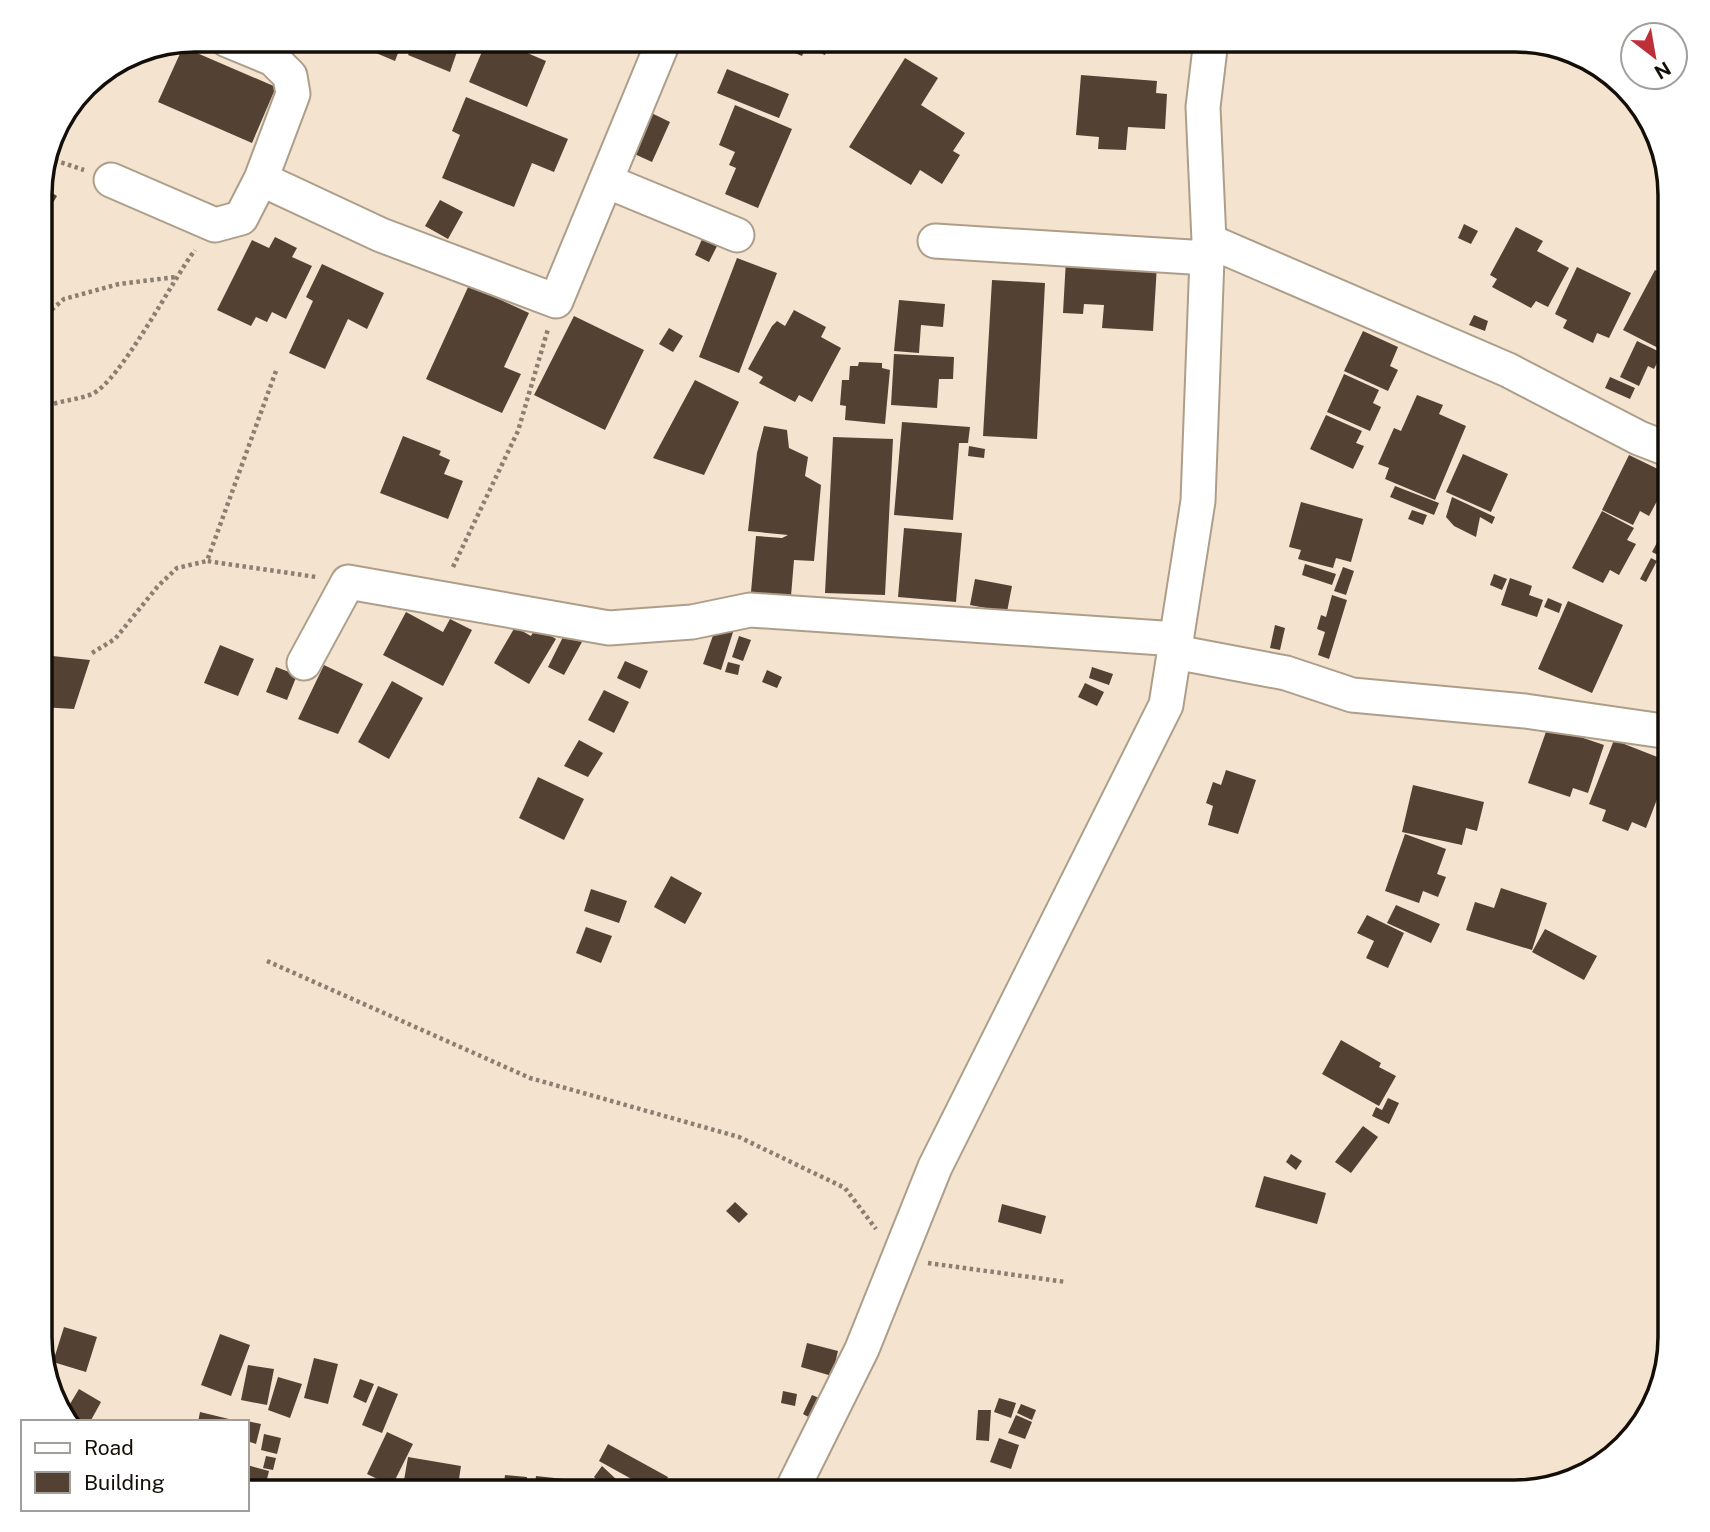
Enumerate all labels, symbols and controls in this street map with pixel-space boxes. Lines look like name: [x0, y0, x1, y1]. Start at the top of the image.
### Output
north arrow: [1619, 21, 1689, 91]
text: N: [1651, 57, 1675, 84]
legend: [21, 1420, 248, 1511]
text: Road: [84, 1435, 134, 1460]
text: Building: [84, 1470, 165, 1495]

